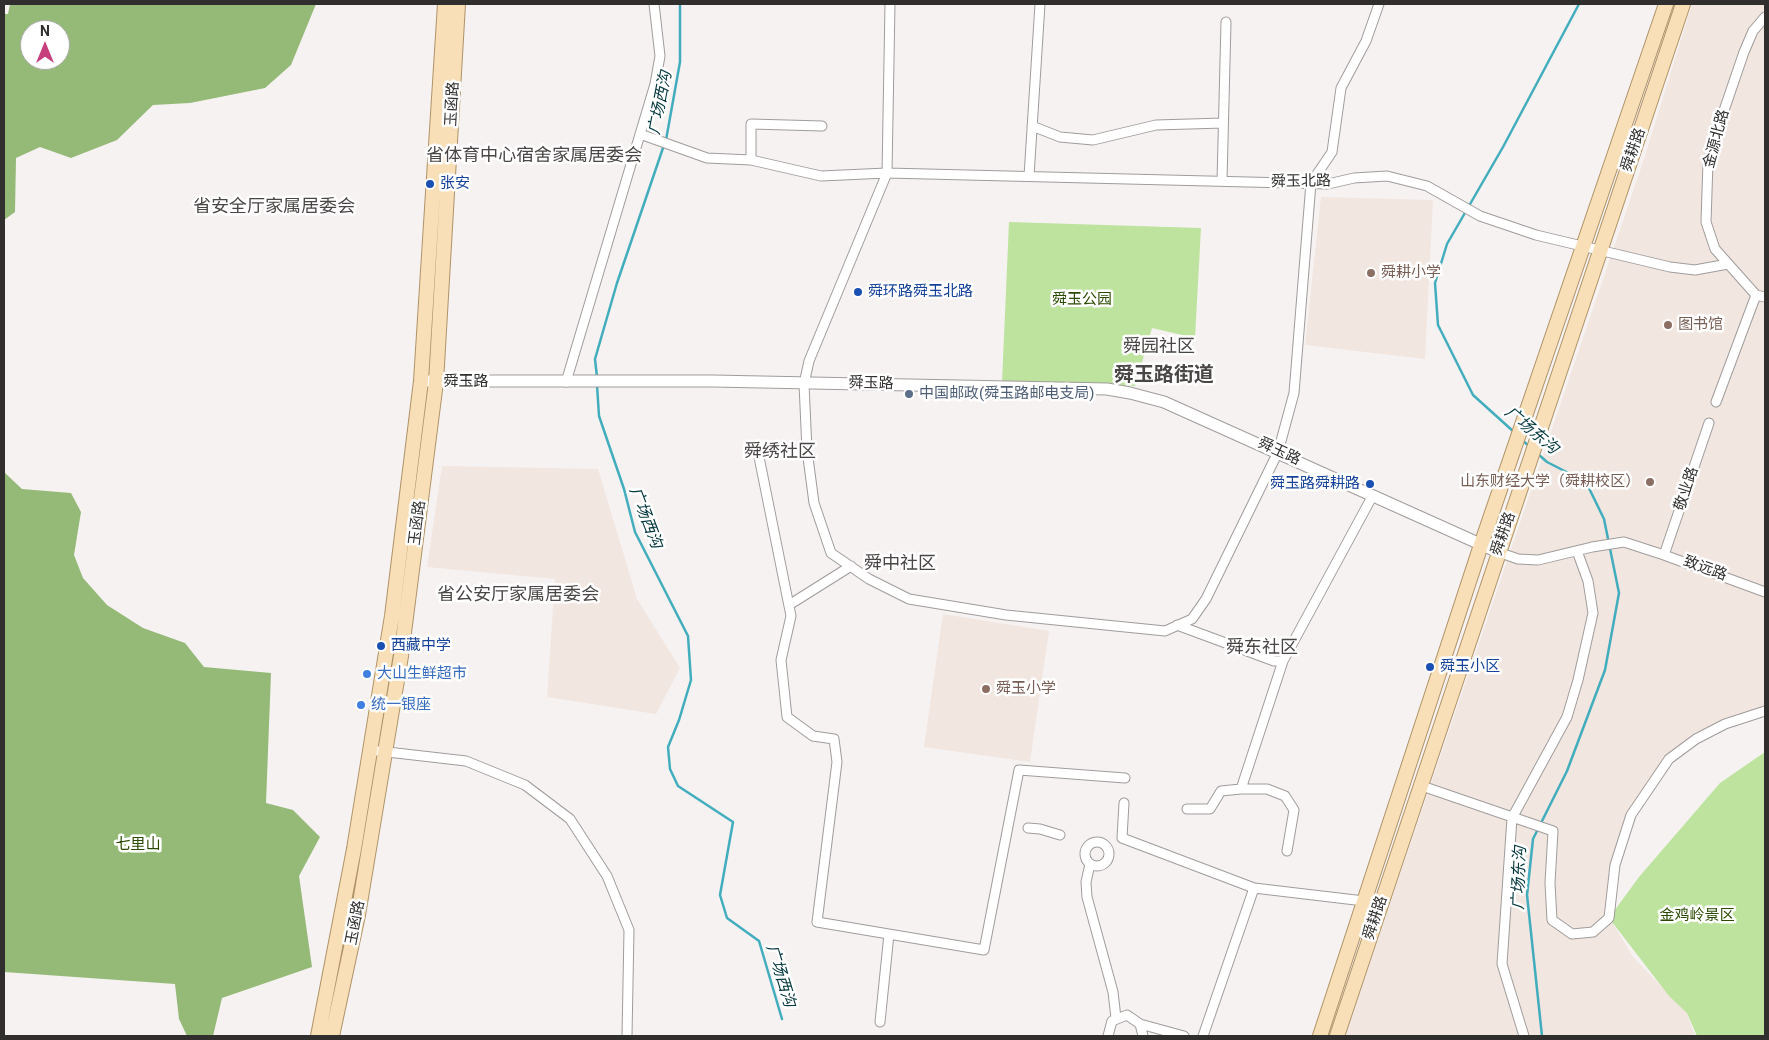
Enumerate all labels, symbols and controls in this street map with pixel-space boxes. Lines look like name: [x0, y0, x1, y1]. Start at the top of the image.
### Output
north arrow: [20, 20, 70, 70]
text: N: [40, 23, 50, 39]
water label: 广场西沟: [645, 70, 677, 136]
street label: 玉函路: [443, 81, 463, 127]
street label: 金源北路: [1701, 108, 1733, 170]
street label: 舜耕路: [1618, 126, 1650, 174]
district label: 省体育中心宿舍家属居委会: [426, 145, 642, 167]
street label: 舜玉北路: [1271, 172, 1331, 192]
place label: 张安: [440, 175, 470, 193]
marker: 张安: [424, 178, 436, 190]
district label: 省安全厅家属居委会: [193, 196, 355, 218]
place label: 舜耕小学: [1381, 264, 1441, 282]
marker: 舜耕小学: [1365, 267, 1377, 279]
place label: 舜环路舜玉北路: [868, 283, 973, 301]
marker: 舜环路舜玉北路: [852, 286, 864, 298]
park label: 舜玉公园: [1052, 291, 1112, 309]
place label: 图书馆: [1678, 316, 1723, 334]
marker: 图书馆: [1662, 319, 1674, 331]
district label: 舜园社区: [1123, 336, 1195, 358]
district label: 舜玉路街道: [1114, 364, 1214, 388]
street label: 舜玉路: [444, 373, 488, 391]
street label: 舜玉路: [848, 375, 894, 393]
place label: 中国邮政(舜玉路邮电支局): [919, 385, 1094, 403]
marker: 中国邮政(舜玉路邮电支局): [903, 388, 915, 400]
water label: 广场东沟: [1500, 403, 1562, 459]
street label: 舜玉路: [1255, 434, 1303, 470]
district label: 舜绣社区: [744, 441, 816, 463]
street label: 敬业路: [1671, 465, 1703, 513]
place label: 山东财经大学（舜耕校区）: [1460, 473, 1640, 491]
place label: 舜玉路舜耕路: [1270, 475, 1360, 493]
marker: 山东财经大学（舜耕校区）: [1644, 476, 1656, 488]
marker: 舜玉路舜耕路: [1364, 478, 1376, 490]
water label: 广场西沟: [625, 485, 665, 551]
street label: 玉函路: [406, 500, 430, 546]
street label: 舜耕路: [1488, 510, 1520, 558]
district label: 舜中社区: [864, 553, 936, 575]
street label: 致远路: [1681, 553, 1729, 585]
district label: 省公安厅家属居委会: [437, 584, 599, 606]
place label: 西藏中学: [391, 637, 451, 655]
district label: 舜东社区: [1226, 637, 1298, 659]
marker: 西藏中学: [375, 640, 387, 652]
place label: 舜玉小区: [1440, 658, 1500, 676]
marker: 舜玉小区: [1424, 661, 1436, 673]
place label: 大山生鲜超市: [377, 665, 467, 683]
marker: 大山生鲜超市: [361, 668, 373, 680]
place label: 舜玉小学: [996, 680, 1056, 698]
marker: 舜玉小学: [980, 683, 992, 695]
place label: 统一银座: [371, 696, 431, 714]
marker: 统一银座: [355, 699, 367, 711]
park label: 七里山: [116, 836, 160, 854]
water label: 广场东沟: [1509, 846, 1531, 910]
street label: 舜耕路: [1360, 894, 1392, 942]
street label: 玉函路: [343, 899, 369, 947]
park label: 金鸡岭景区: [1660, 907, 1734, 925]
water label: 广场西沟: [761, 943, 799, 1009]

